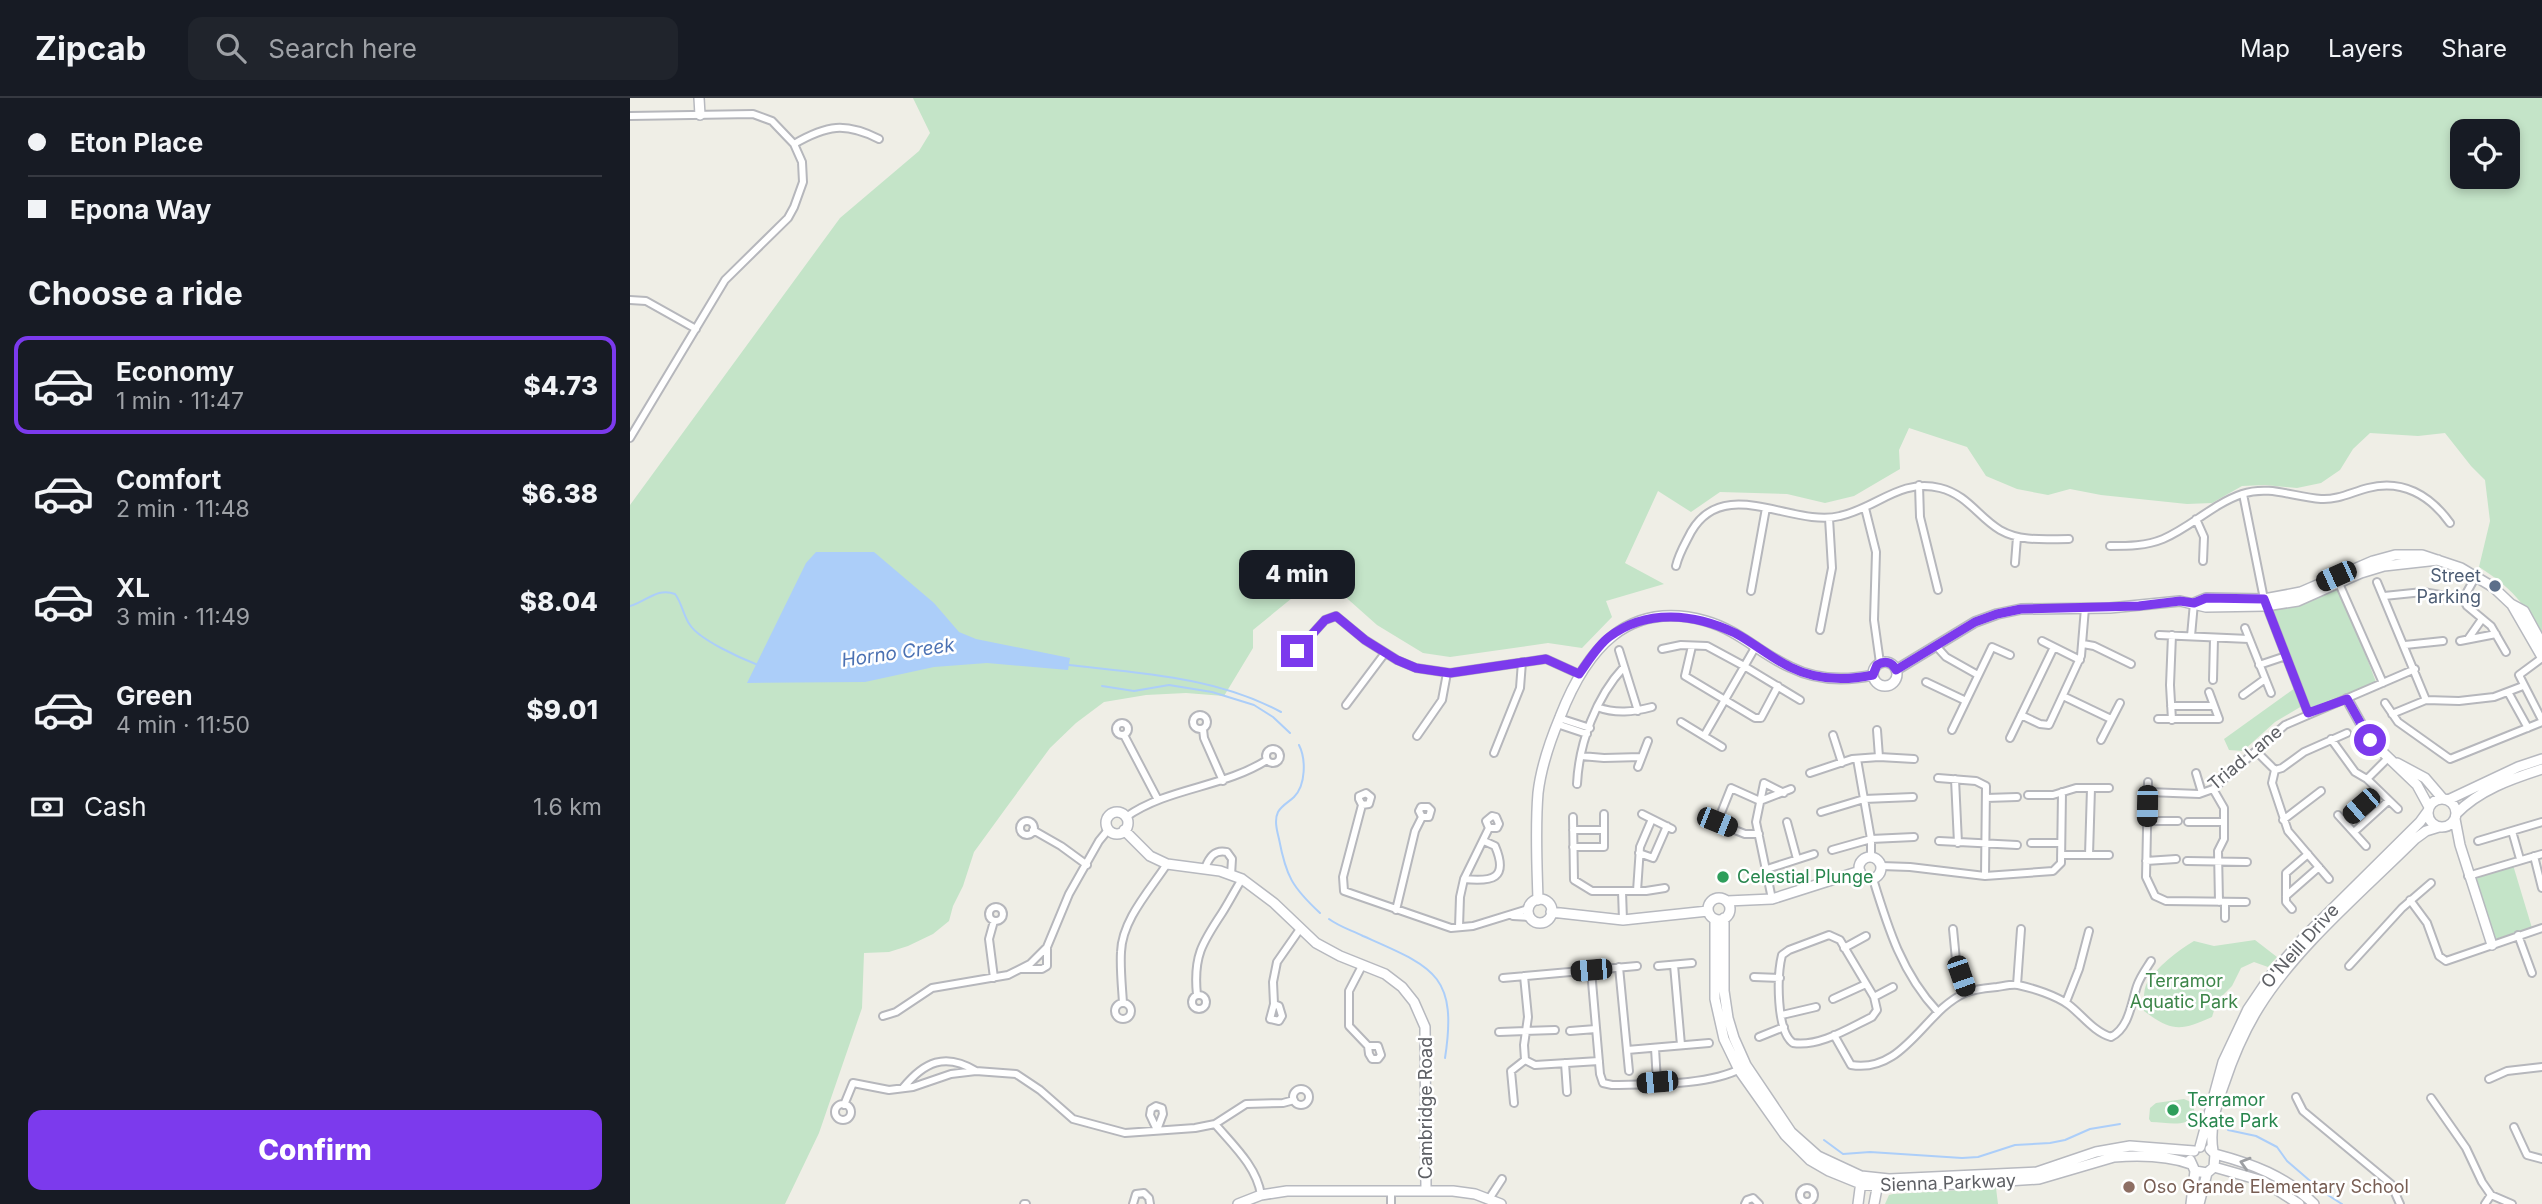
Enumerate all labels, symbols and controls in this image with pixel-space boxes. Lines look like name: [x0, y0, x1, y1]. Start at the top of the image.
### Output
search box: [188, 17, 678, 80]
text: Zipcab: [35, 28, 146, 68]
icon: search: [212, 29, 250, 67]
text: Search here: [268, 33, 417, 64]
text: Map: [2240, 34, 2290, 63]
text: Layers: [2328, 34, 2403, 63]
text: Share: [2441, 34, 2507, 63]
map controls: [2450, 119, 2520, 189]
button: locate: [2450, 119, 2520, 189]
text: Eton Place: [70, 127, 203, 158]
text: Epona Way: [70, 194, 211, 225]
text: Choose a ride: [28, 274, 243, 313]
icon: car: [32, 354, 95, 417]
text: Economy: [116, 356, 234, 387]
text: $4.73: [524, 370, 598, 401]
text: 1 min · 11:47: [116, 387, 244, 415]
icon: car: [32, 462, 95, 525]
text: Comfort: [116, 464, 221, 495]
text: $6.38: [521, 478, 598, 509]
text: 2 min · 11:48: [116, 495, 250, 523]
callout: 4 min: [1239, 550, 1355, 598]
car: [2313, 558, 2360, 594]
text: 4 min: [1265, 560, 1329, 588]
place label: Street Parking: [2416, 565, 2481, 607]
icon: car: [32, 570, 95, 633]
text: XL: [116, 572, 150, 603]
marker: Street Parking: [2487, 578, 2503, 594]
text: $8.04: [520, 586, 598, 617]
text: 3 min · 11:49: [116, 603, 250, 631]
water label: Horno Creek: [840, 633, 957, 672]
route end: [1281, 635, 1313, 667]
icon: car: [32, 678, 95, 741]
text: Green: [116, 680, 193, 711]
text: $9.01: [527, 694, 598, 725]
text: 4 min · 11:50: [116, 711, 250, 739]
street label: Triad Lane: [2204, 721, 2286, 794]
route start: [2354, 724, 2386, 756]
car: [2339, 784, 2384, 828]
car: [2137, 785, 2158, 827]
icon: cash: [28, 788, 66, 826]
text: Cash: [84, 791, 147, 822]
text: 1.6 km: [533, 793, 602, 821]
car: [1694, 804, 1741, 840]
place label: Celestial Plunge: [1737, 866, 1873, 887]
marker: Celestial Plunge: [1715, 869, 1731, 885]
street label: O'Neill Drive: [2256, 899, 2343, 992]
car: [1945, 953, 1978, 999]
car: [1570, 958, 1613, 982]
park label: Terramor Aquatic Park: [2130, 970, 2238, 1012]
street label: Cambridge Road: [1415, 1037, 1436, 1179]
car: [1636, 1070, 1679, 1094]
place label: Terramor Skate Park: [2187, 1089, 2278, 1131]
marker: Terramor Skate Park: [2165, 1102, 2181, 1118]
button: Confirm: [28, 1110, 602, 1190]
one-way arrow: [2240, 1156, 2252, 1171]
street label: Sienna Parkway: [1880, 1170, 2016, 1195]
place label: Oso Grande Elementary School: [2143, 1176, 2409, 1197]
marker: Oso Grande Elementary School: [2121, 1179, 2137, 1195]

